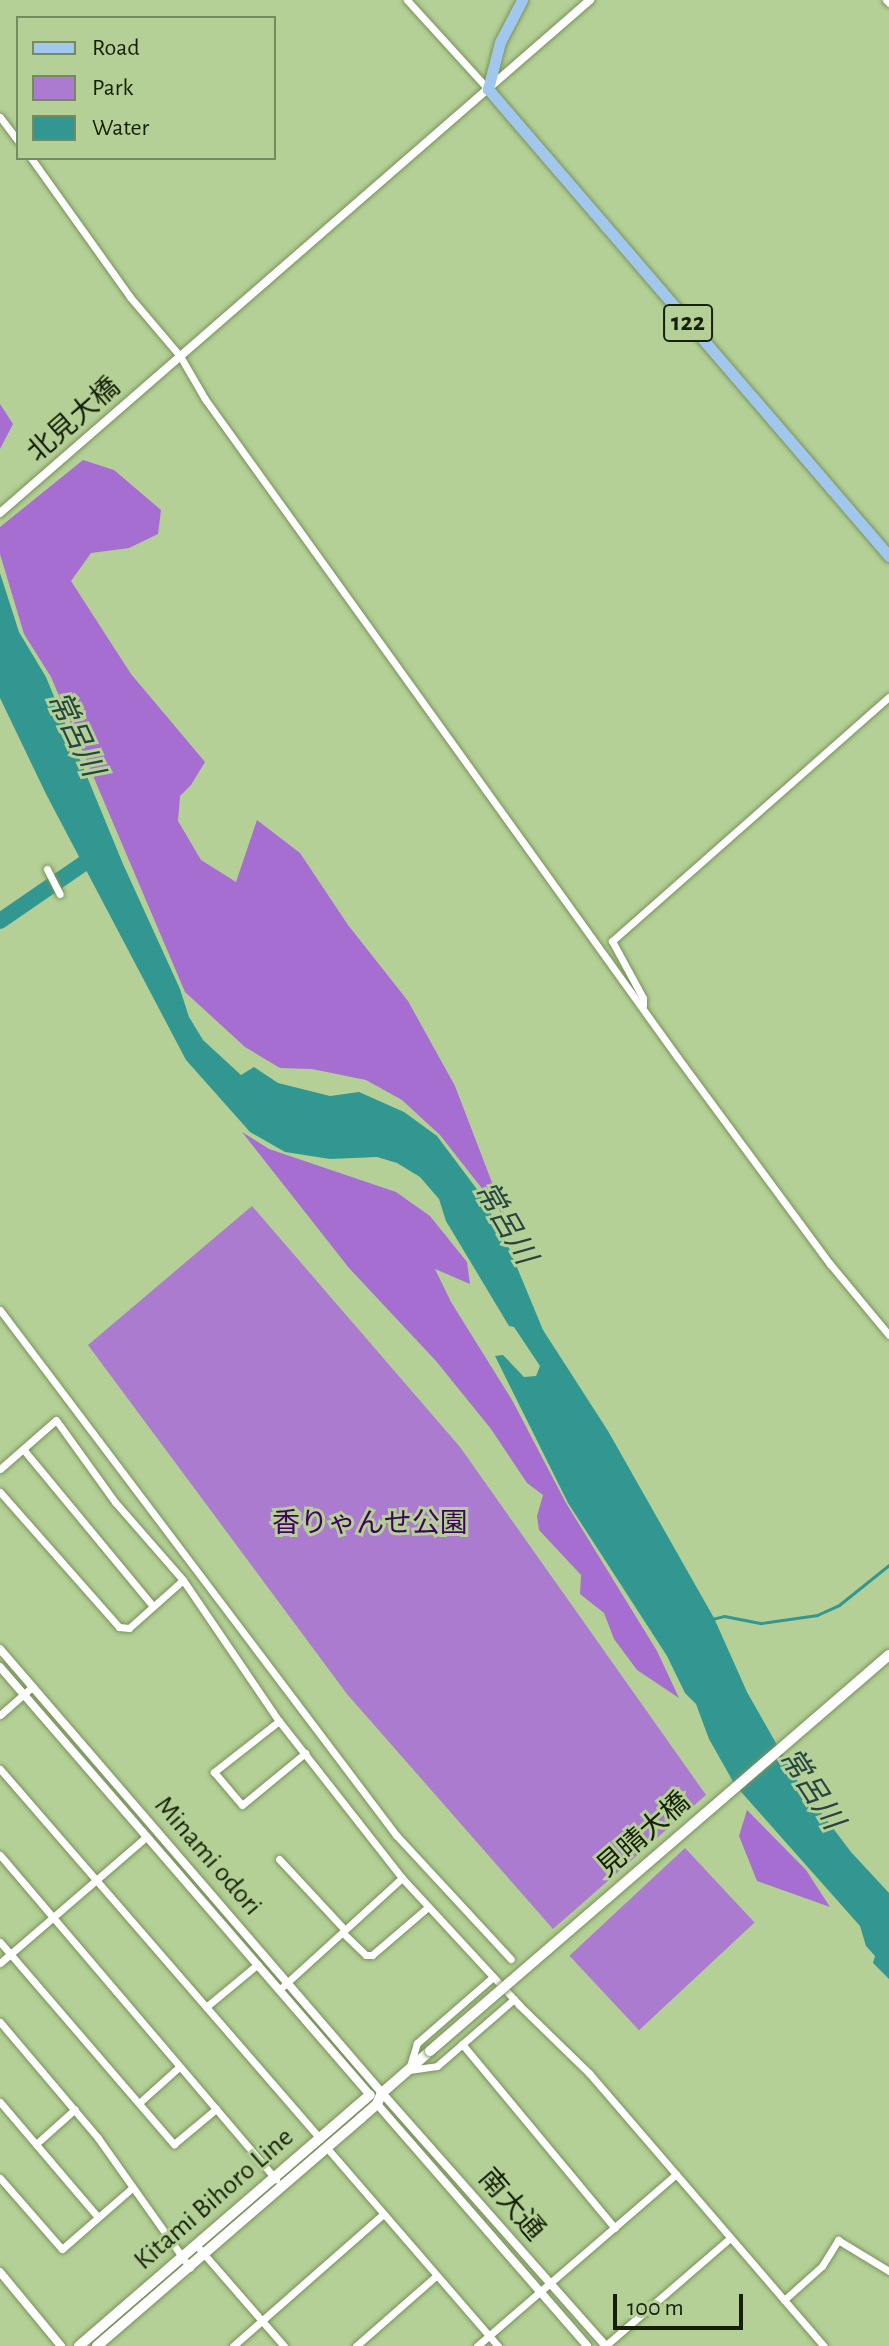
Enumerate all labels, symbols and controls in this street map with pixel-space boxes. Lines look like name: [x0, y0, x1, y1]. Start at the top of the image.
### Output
legend: [16, 16, 276, 160]
text: Road: [92, 36, 140, 60]
text: Park: [92, 76, 133, 100]
text: Water: [92, 116, 149, 140]
road number: 122: [662, 301, 714, 345]
street label: 北見大橋: [21, 371, 127, 469]
water label: 常呂川: [40, 686, 110, 782]
water label: 常呂川: [467, 1175, 543, 1271]
park label: 香りゃんせ公園: [272, 1507, 468, 1541]
water label: 常呂川: [771, 1741, 851, 1837]
street label: 見晴大橋: [591, 1786, 697, 1884]
street label: Minami odori: [147, 1789, 269, 1923]
street label: Kitami Bihoro Line: [127, 2121, 301, 2277]
street label: 南大通: [471, 2162, 551, 2248]
scale bar: [617, 2278, 747, 2328]
text: 100 m: [627, 2296, 684, 2320]

